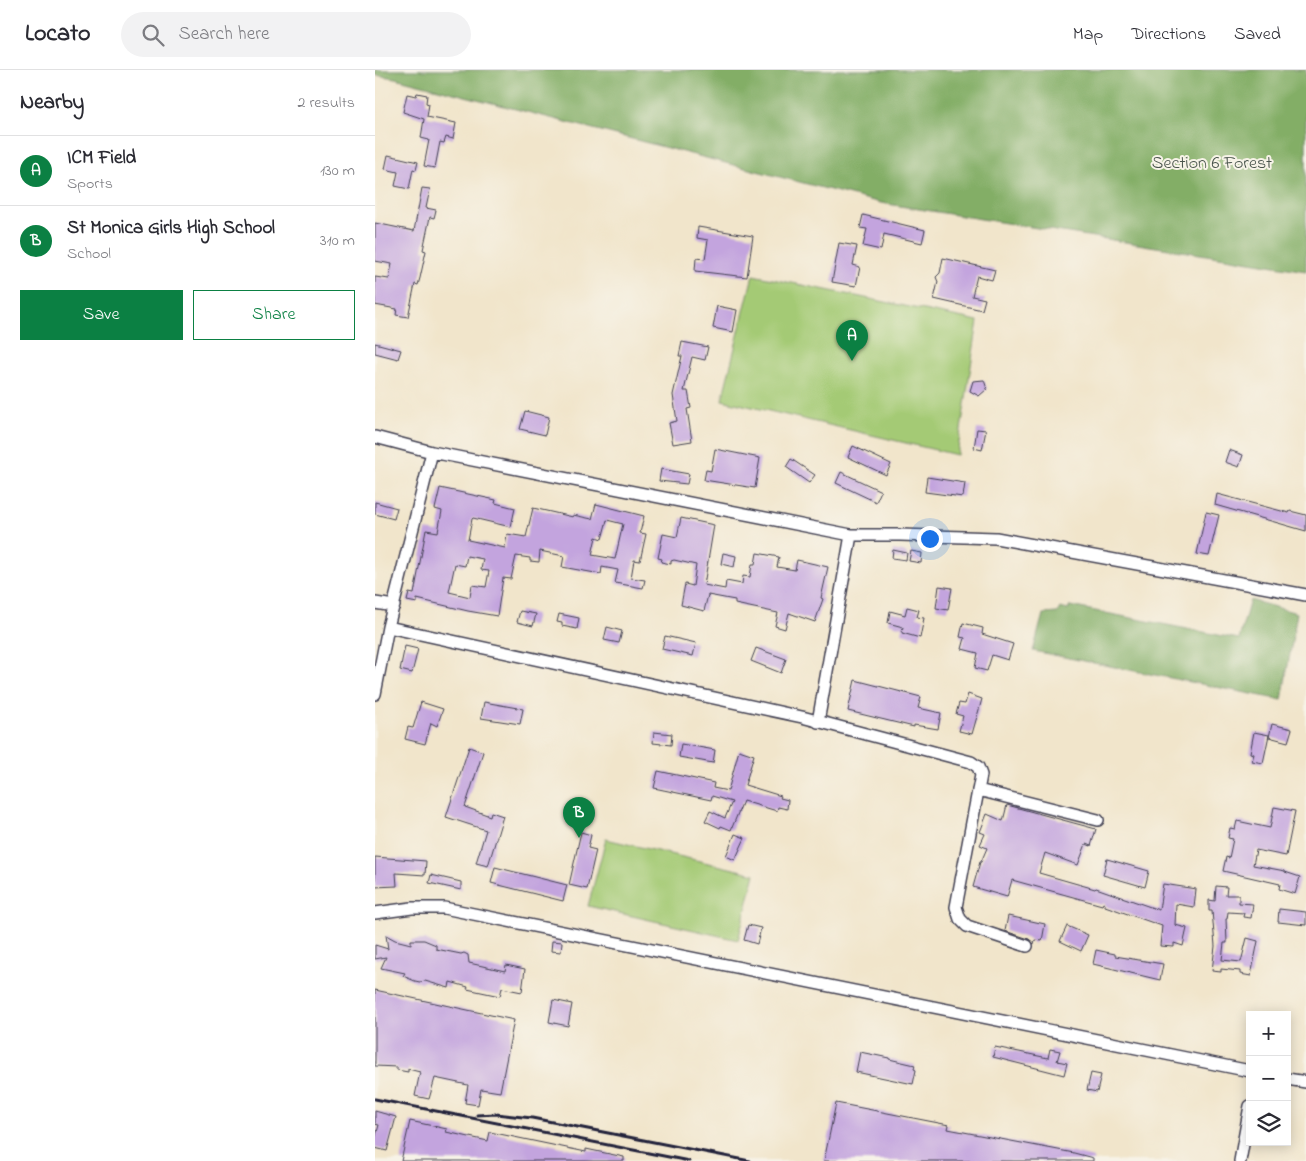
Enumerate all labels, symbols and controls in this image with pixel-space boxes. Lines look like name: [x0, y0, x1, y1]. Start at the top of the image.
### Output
search box: [121, 12, 471, 57]
text: Locato: [25, 17, 91, 52]
icon: search: [139, 21, 167, 49]
text: Search here: [179, 21, 270, 48]
text: Map: [1073, 22, 1103, 48]
text: Directions: [1131, 22, 1206, 48]
text: Saved: [1234, 22, 1281, 48]
text: Nearby: [20, 88, 84, 118]
text: 2 results: [297, 91, 355, 115]
text: ICM Field: [67, 145, 136, 172]
park label: Section 6 Forest: [1152, 151, 1272, 177]
text: A: [31, 159, 41, 183]
text: 130 m: [320, 159, 355, 183]
text: Sports: [67, 172, 113, 196]
text: St Monica Girls High School: [67, 215, 275, 242]
text: B: [31, 229, 41, 253]
text: 310 m: [320, 229, 355, 253]
text: School: [67, 242, 111, 266]
button: Save: [20, 290, 183, 340]
button: Share: [193, 290, 355, 340]
pin: A: [836, 320, 868, 361]
your location: [917, 526, 943, 552]
pin: B: [563, 797, 595, 838]
map controls: [1246, 1011, 1291, 1146]
button: +: [1246, 1011, 1291, 1056]
button: −: [1246, 1056, 1291, 1101]
button: layers: [1246, 1101, 1291, 1146]

